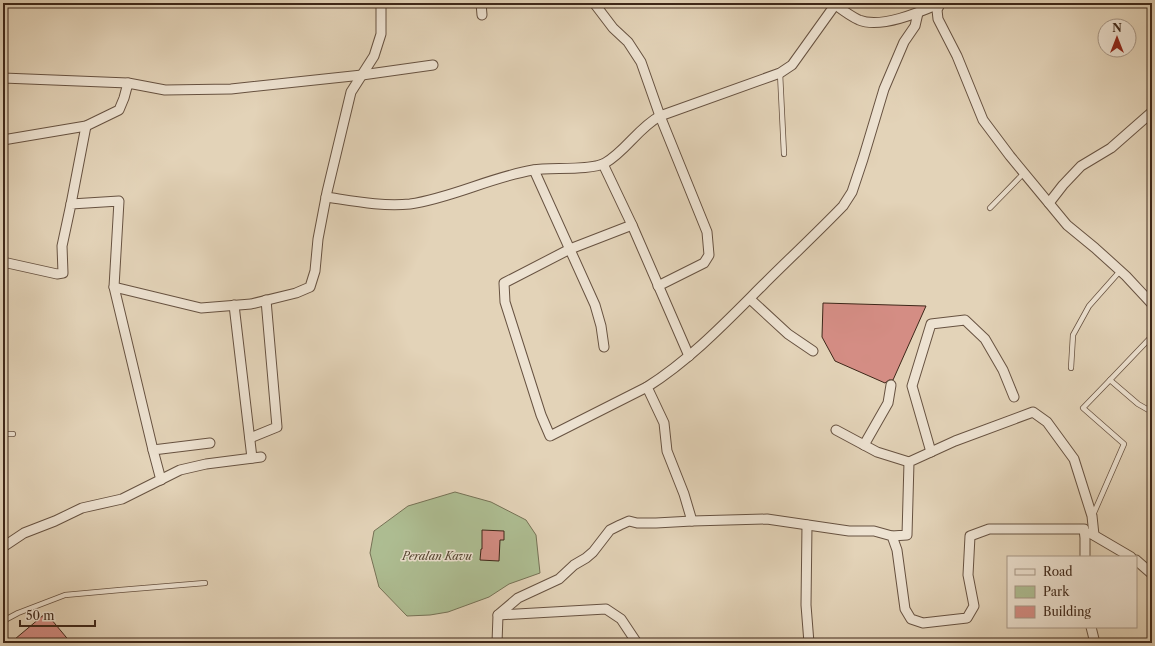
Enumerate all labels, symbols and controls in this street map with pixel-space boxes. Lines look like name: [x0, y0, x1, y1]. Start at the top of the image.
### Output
north arrow: [1097, 18, 1137, 58]
text: N: [1112, 21, 1122, 35]
park label: Peralan Kavu: [401, 549, 472, 563]
legend: [1007, 556, 1137, 628]
text: Road: [1043, 564, 1073, 579]
text: Park: [1043, 584, 1070, 599]
scale bar: [20, 602, 95, 628]
text: Building: [1043, 604, 1091, 619]
text: 50 m: [26, 608, 55, 623]

